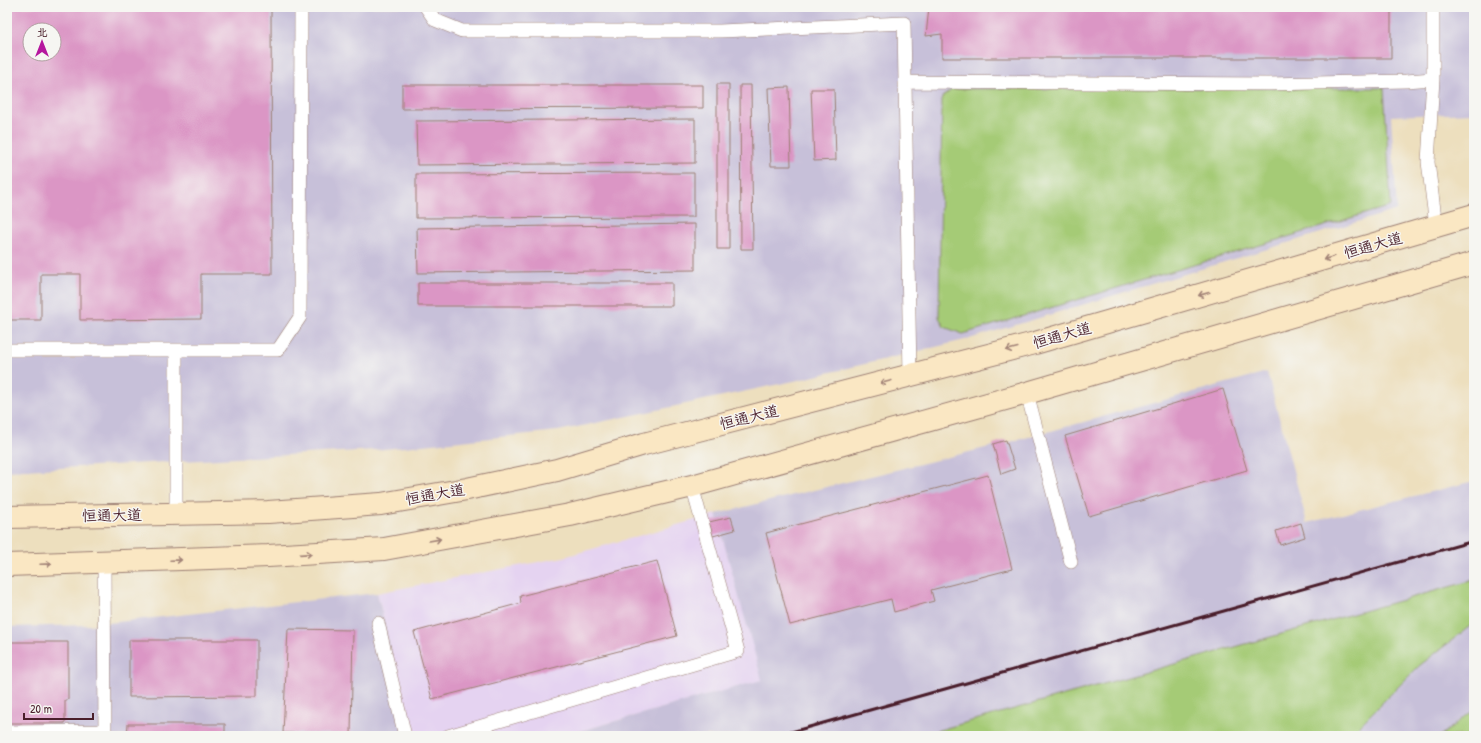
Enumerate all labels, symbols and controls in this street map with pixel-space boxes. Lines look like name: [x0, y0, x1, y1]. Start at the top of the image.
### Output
north arrow: [22, 22, 62, 62]
text: 北: [37, 25, 48, 39]
street label: 恒通大道: [1341, 227, 1405, 263]
one-way arrow: [1323, 255, 1336, 262]
one-way arrow: [1198, 291, 1211, 298]
street label: 恒通大道: [1030, 317, 1094, 353]
one-way arrow: [1006, 346, 1019, 353]
one-way arrow: [880, 378, 893, 386]
street label: 恒通大道: [717, 400, 781, 434]
street label: 恒通大道: [404, 478, 466, 510]
street label: 恒通大道: [82, 504, 142, 526]
one-way arrow: [428, 536, 441, 544]
one-way arrow: [299, 550, 312, 557]
one-way arrow: [169, 556, 182, 563]
one-way arrow: [39, 560, 52, 568]
scale bar: [24, 695, 93, 721]
text: 20 m: [30, 700, 52, 717]

